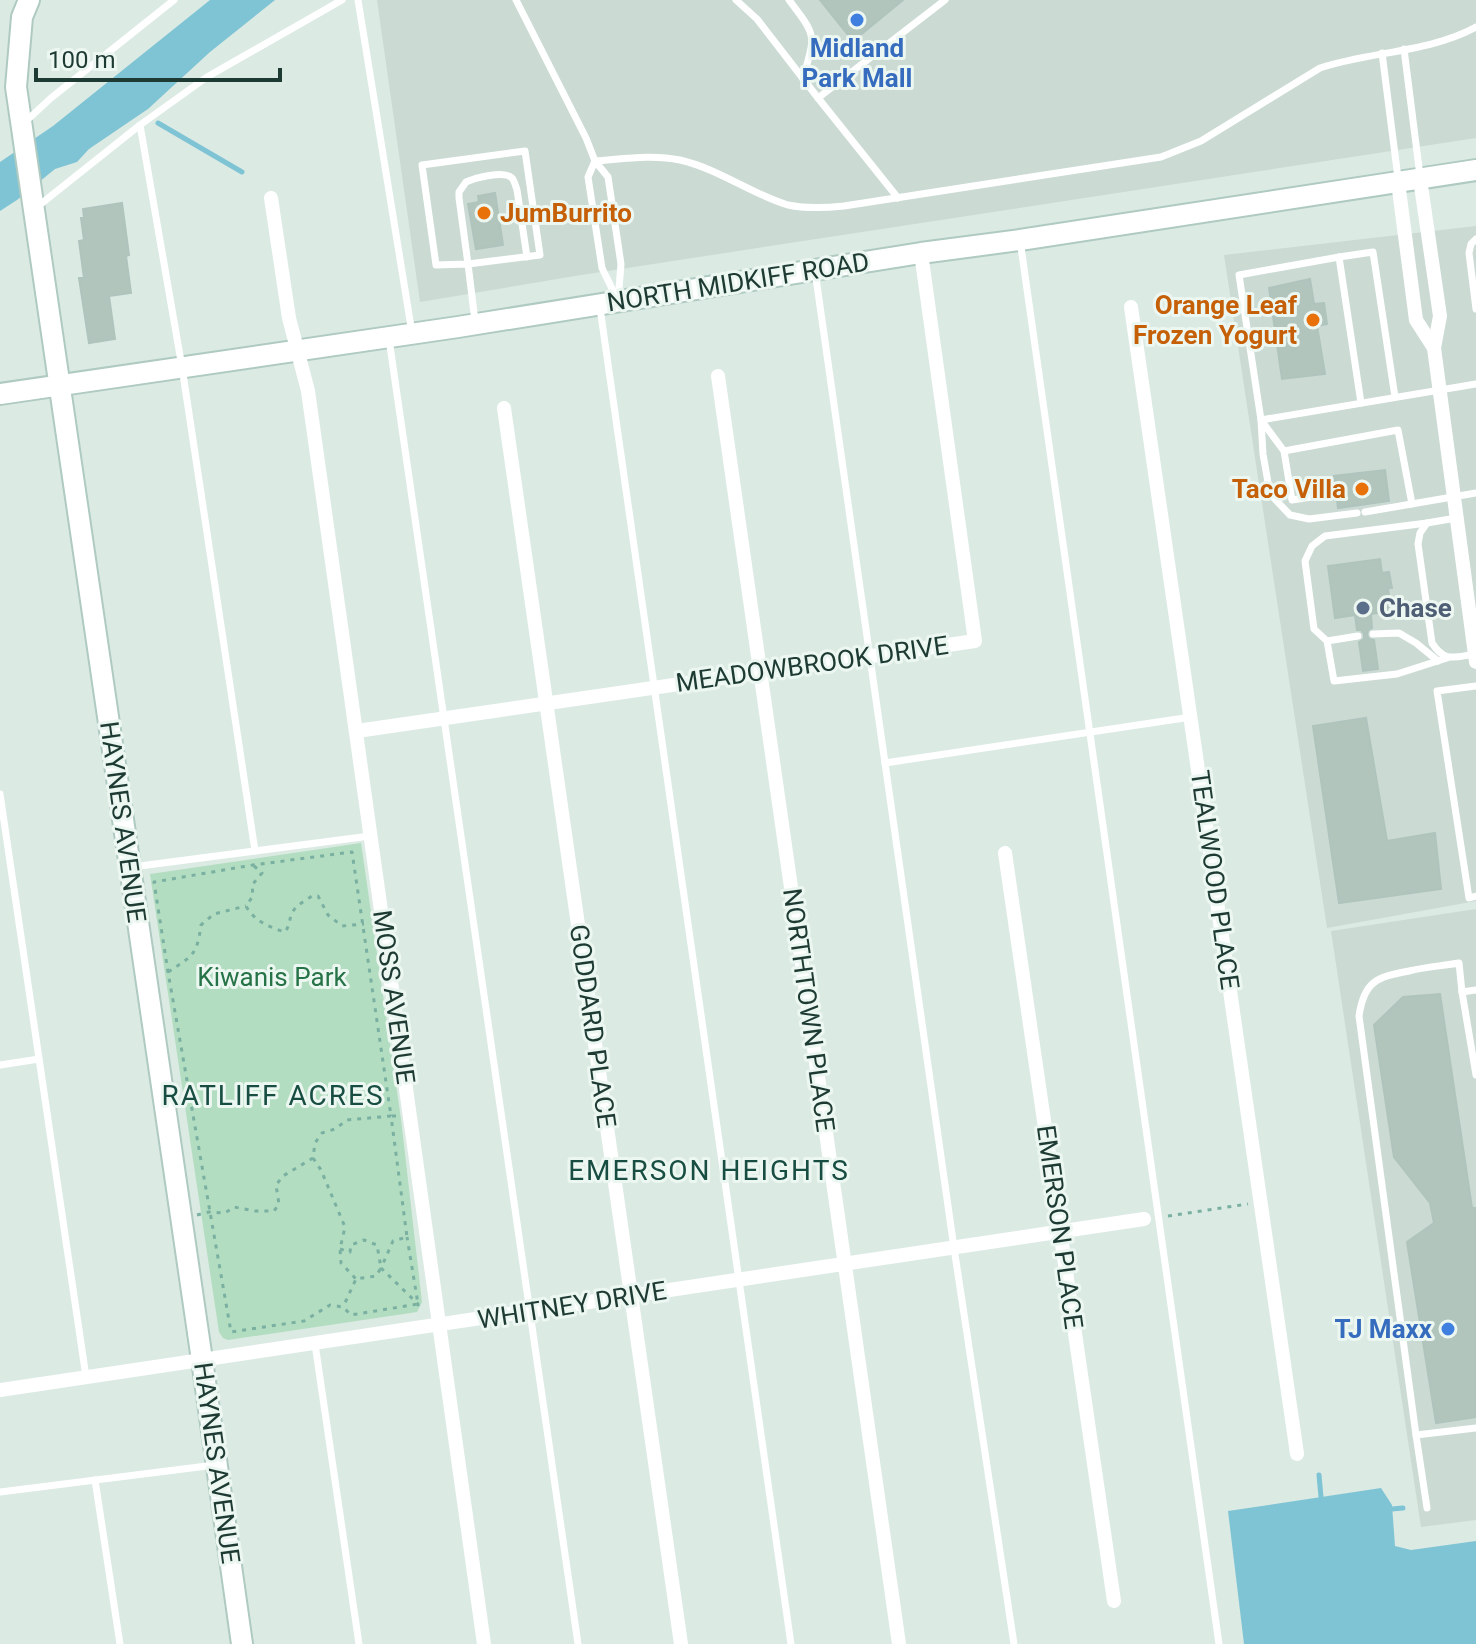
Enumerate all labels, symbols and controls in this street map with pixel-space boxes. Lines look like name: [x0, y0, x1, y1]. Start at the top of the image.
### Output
marker: Midland Park Mall: [848, 11, 866, 29]
scale bar: [36, 32, 280, 82]
place label: Midland Park Mall: [802, 33, 912, 93]
text: 100 m: [48, 46, 115, 74]
place label: JumBurrito: [500, 198, 632, 228]
marker: JumBurrito: [475, 204, 493, 222]
street label: NORTH MIDKIFF ROAD: [605, 246, 871, 318]
place label: Orange Leaf Frozen Yogurt: [1133, 290, 1298, 350]
marker: Orange Leaf Frozen Yogurt: [1304, 311, 1322, 329]
place label: Taco Villa: [1232, 474, 1346, 504]
marker: Taco Villa: [1353, 480, 1371, 498]
place label: Chase: [1379, 593, 1452, 623]
marker: Chase: [1354, 599, 1372, 617]
street label: MEADOWBROOK DRIVE: [674, 630, 950, 698]
street label: HAYNES AVENUE: [94, 720, 152, 924]
street label: TEALWOOD PLACE: [1185, 769, 1245, 991]
street label: NORTHTOWN PLACE: [777, 886, 841, 1134]
street label: MOSS AVENUE: [367, 908, 421, 1086]
street label: GODDARD PLACE: [564, 922, 622, 1130]
park label: Kiwanis Park: [197, 962, 347, 992]
district label: RATLIFF ACRES: [161, 1079, 385, 1112]
street label: EMERSON PLACE: [1031, 1123, 1089, 1331]
district label: EMERSON HEIGHTS: [568, 1154, 850, 1187]
street label: WHITNEY DRIVE: [475, 1275, 669, 1335]
place label: TJ Maxx: [1335, 1314, 1433, 1344]
marker: TJ Maxx: [1439, 1320, 1457, 1338]
street label: HAYNES AVENUE: [188, 1361, 246, 1565]

